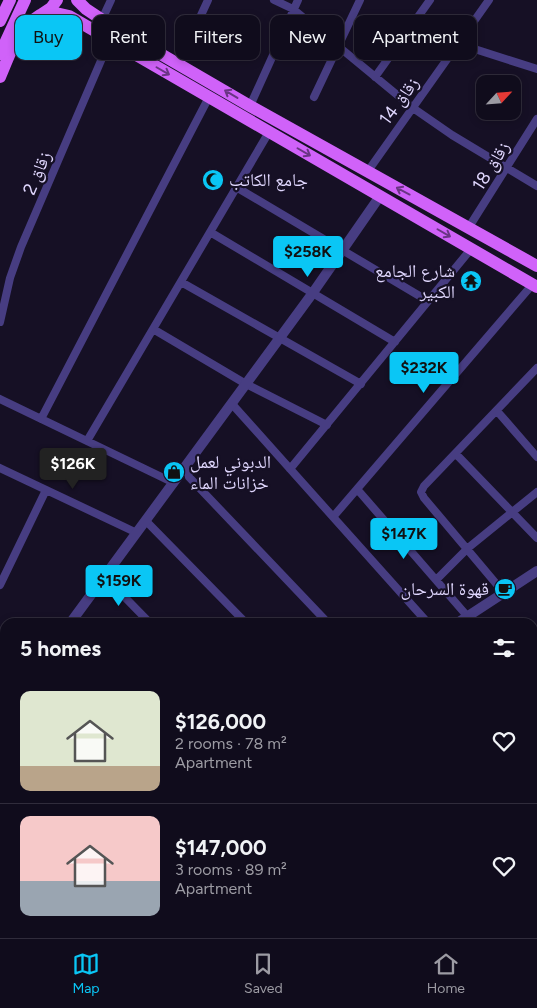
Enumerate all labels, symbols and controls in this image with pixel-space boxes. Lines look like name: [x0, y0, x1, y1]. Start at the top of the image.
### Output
chip: Buy: [15, 15, 82, 60]
chip: Rent: [92, 15, 165, 60]
chip: Filters: [175, 15, 260, 60]
chip: New: [270, 15, 344, 60]
chip: Apartment: [354, 15, 477, 60]
one-way arrow: [156, 66, 170, 76]
street label: زقاق 14: [374, 73, 424, 129]
north arrow: [476, 75, 521, 120]
map controls: [476, 75, 521, 120]
one-way arrow: [224, 89, 238, 99]
street label: زقاق 18: [467, 137, 515, 195]
one-way arrow: [296, 147, 310, 157]
street label: زقاق 2: [18, 148, 56, 198]
mosque icon: جامع الكاتب: [201, 168, 225, 192]
place label: جامع الكاتب: [229, 169, 308, 192]
one-way arrow: [396, 186, 411, 196]
one-way arrow: [437, 229, 451, 239]
pin: $258K: [273, 236, 343, 278]
text: $258K: [284, 242, 332, 261]
place label: شارع الجامع الكبير: [375, 260, 455, 303]
temple icon: شارع الجامع الكبير: [459, 269, 483, 293]
pin: $232K: [389, 352, 459, 394]
text: $232K: [401, 358, 447, 377]
pin: $126K: [38, 448, 108, 490]
place label: الدبوني لعمل خزانات الماء: [190, 451, 271, 494]
text: $126K: [51, 454, 95, 473]
shop icon: الدبوني لعمل خزانات الماء: [162, 460, 186, 484]
pin: $147K: [369, 518, 439, 560]
text: $147K: [381, 524, 427, 543]
pin: $159K: [84, 564, 154, 607]
text: $159K: [97, 571, 141, 590]
cafe icon: قهوة السرحان: [493, 577, 517, 601]
place label: قهوة السرحان: [401, 578, 489, 600]
icon: filters: [490, 634, 518, 662]
text: 5 homes: [20, 636, 101, 661]
text: $126,000: [175, 709, 266, 734]
icon: home: [60, 711, 120, 771]
icon: heart: [490, 727, 518, 755]
text: 2 rooms · 78 m²: [175, 734, 287, 753]
text: Apartment: [175, 753, 252, 772]
text: $147,000: [175, 835, 267, 860]
icon: home: [60, 836, 120, 896]
icon: heart: [490, 852, 518, 880]
text: 3 rooms · 89 m²: [175, 860, 287, 879]
text: Apartment: [175, 879, 252, 898]
tab: Map: [72, 950, 100, 997]
tab: Saved: [244, 950, 283, 997]
tab: Home: [427, 950, 465, 997]

